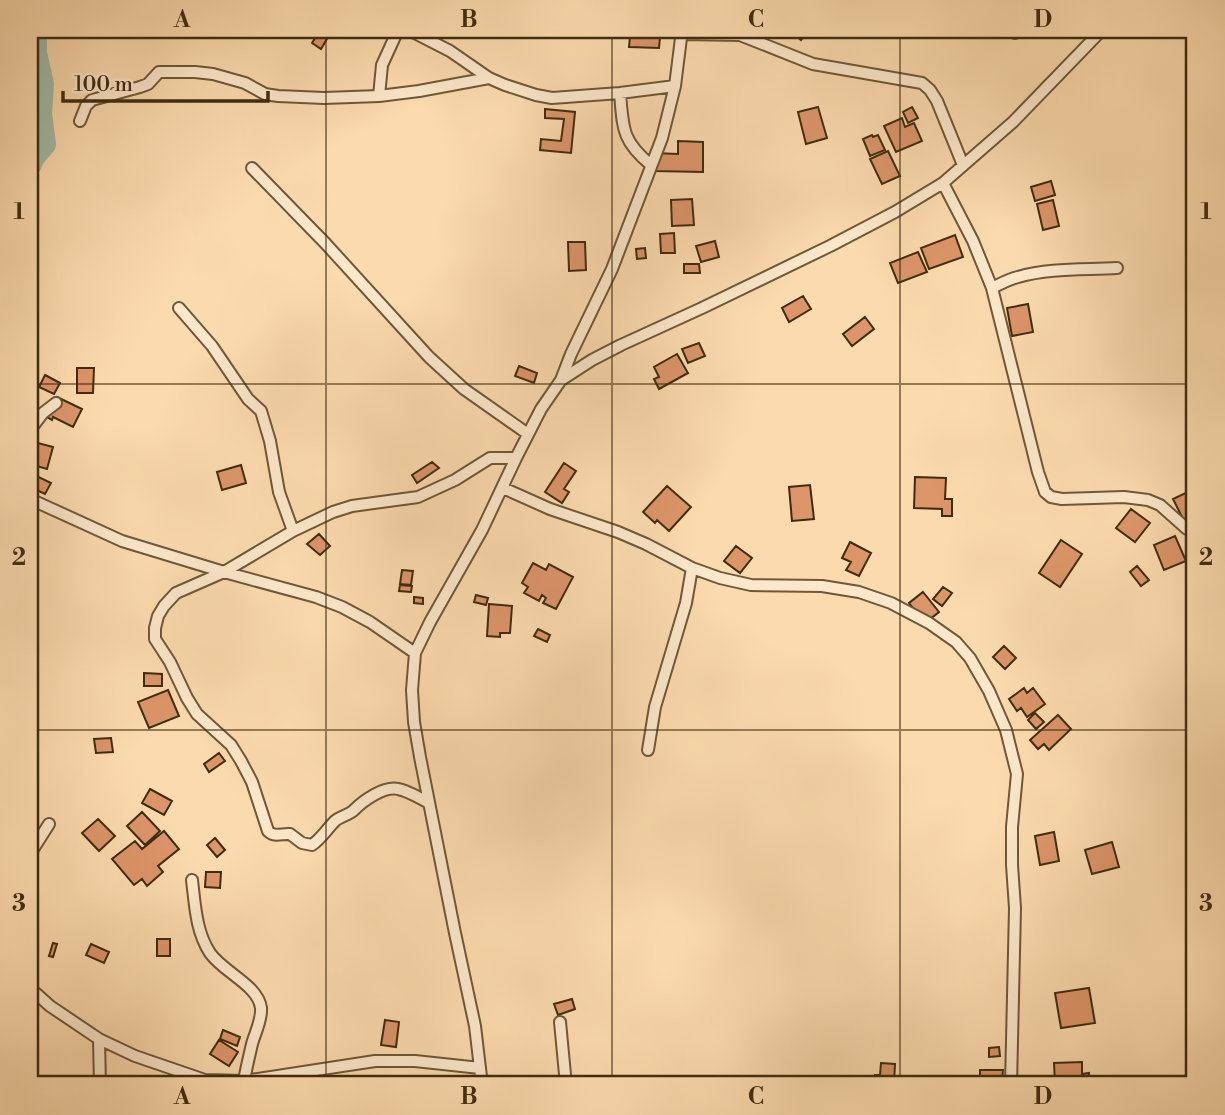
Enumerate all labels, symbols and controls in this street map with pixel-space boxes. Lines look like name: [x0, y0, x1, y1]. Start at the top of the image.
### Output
text: A: [173, 6, 191, 34]
text: B: [460, 6, 478, 34]
text: C: [748, 6, 764, 34]
text: D: [1034, 6, 1052, 34]
scale bar: [63, 60, 268, 104]
text: 100 m: [74, 72, 133, 98]
text: 1: [13, 198, 25, 226]
text: 1: [1200, 198, 1212, 226]
text: 2: [12, 544, 26, 572]
text: 2: [1199, 544, 1213, 572]
text: 3: [12, 890, 26, 918]
text: 3: [1199, 890, 1213, 918]
text: A: [173, 1083, 191, 1111]
text: B: [460, 1083, 478, 1111]
text: C: [748, 1083, 764, 1111]
text: D: [1034, 1083, 1052, 1111]

